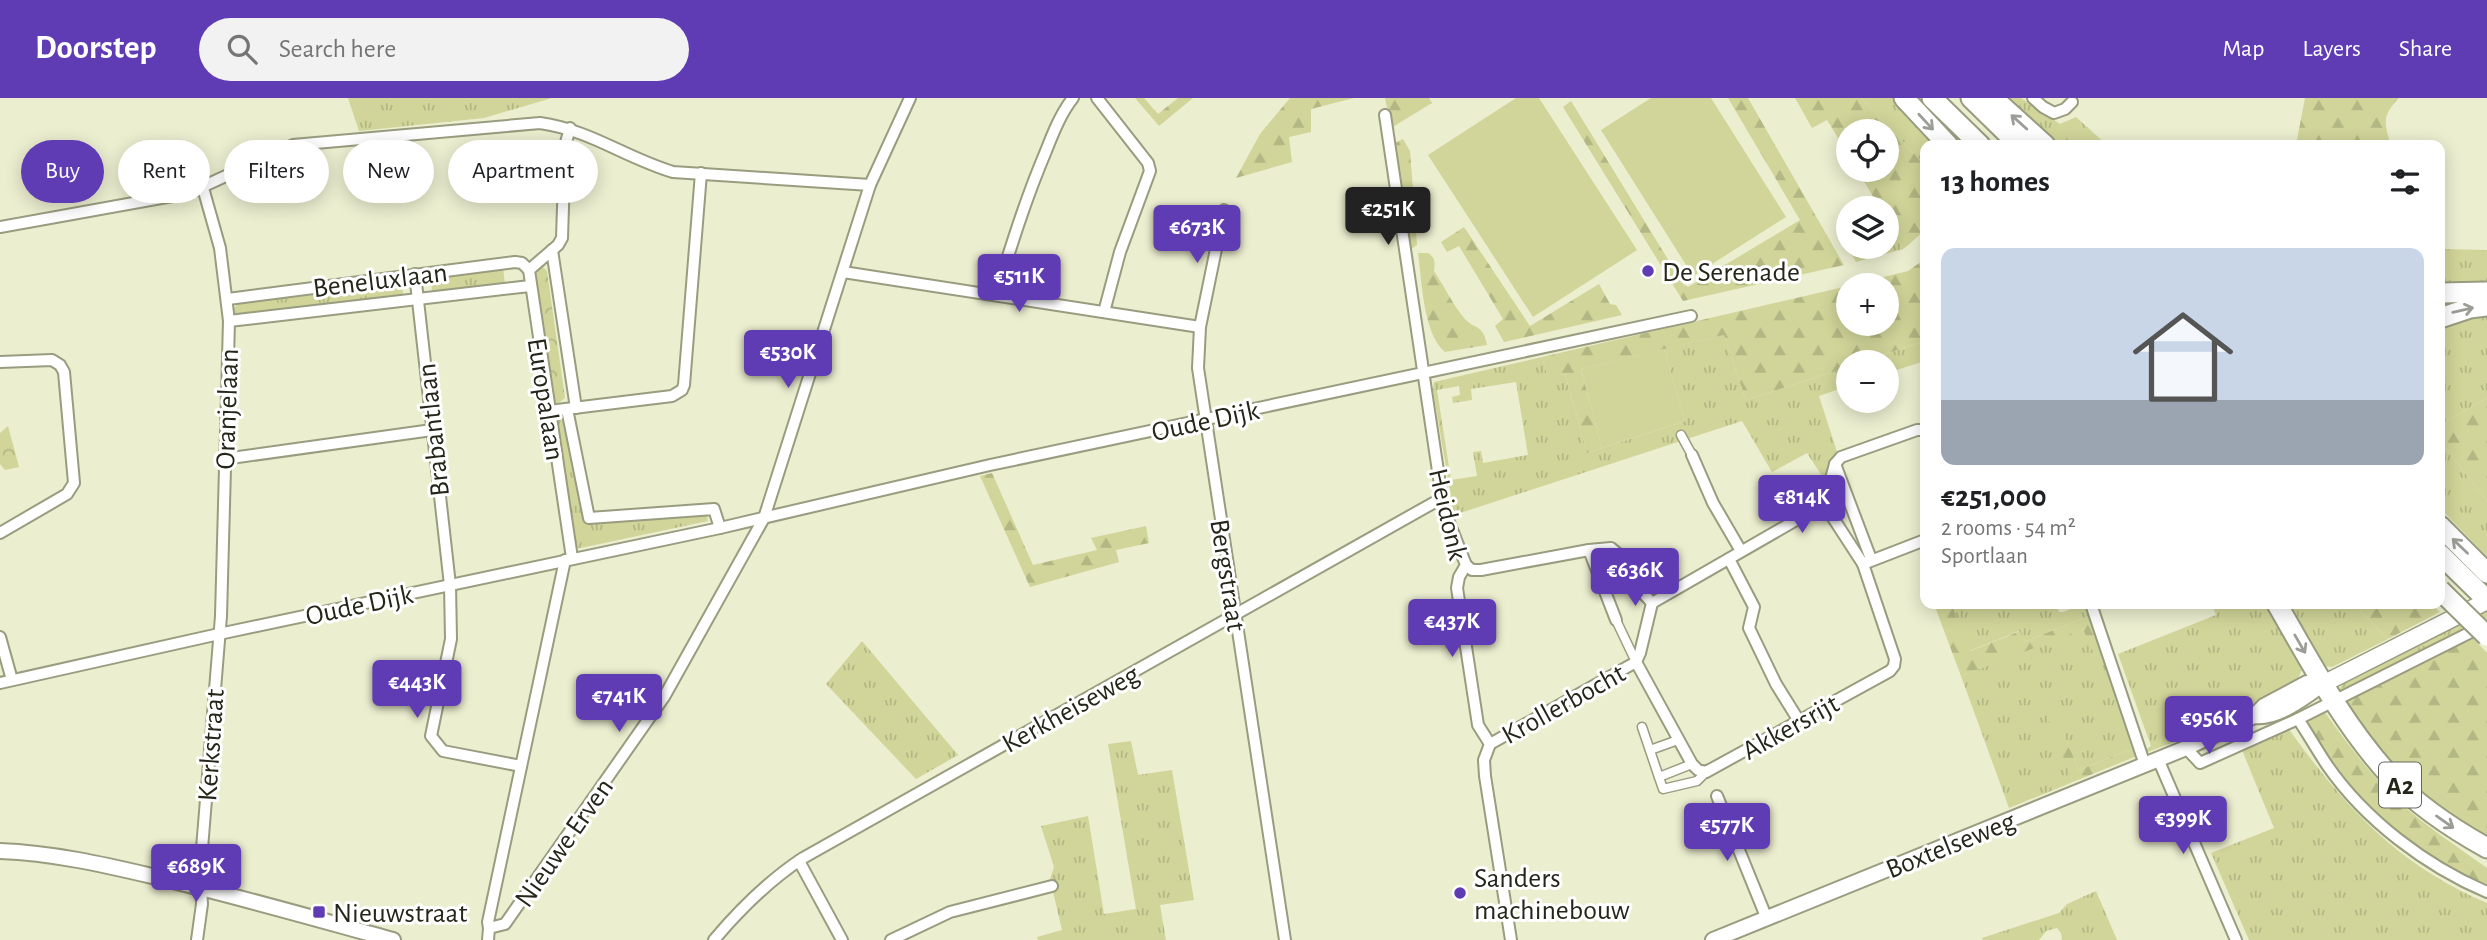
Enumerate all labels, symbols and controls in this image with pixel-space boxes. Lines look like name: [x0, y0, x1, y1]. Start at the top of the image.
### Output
search box: [199, 18, 689, 81]
icon: search: [223, 30, 261, 68]
text: Doorstep: [35, 32, 157, 65]
text: Search here: [279, 36, 396, 62]
text: Map: [2222, 37, 2264, 61]
text: Layers: [2302, 37, 2361, 61]
text: Share: [2399, 37, 2452, 61]
one-way arrow: [1918, 113, 1934, 131]
one-way arrow: [2011, 113, 2028, 130]
map controls: [1836, 119, 1899, 413]
button: locate: [1836, 119, 1899, 182]
chip: Buy: [21, 140, 104, 203]
chip: Rent: [118, 140, 210, 203]
chip: Filters: [224, 140, 329, 203]
chip: New: [343, 140, 434, 203]
chip: Apartment: [448, 140, 598, 203]
icon: filters: [2386, 163, 2424, 201]
text: 13 homes: [1941, 167, 2050, 197]
pin: €251K: [1339, 188, 1437, 247]
button: layers: [1836, 196, 1899, 259]
text: €251K: [1361, 198, 1415, 221]
pin: €673K: [1148, 206, 1246, 265]
text: €673K: [1169, 216, 1225, 239]
pin: €511K: [970, 254, 1068, 314]
street label: Beneluxlaan: [311, 259, 449, 303]
place label: De Serenade: [1662, 259, 1800, 287]
marker: De Serenade: [1640, 263, 1656, 279]
text: €511K: [994, 265, 1044, 288]
button: +: [1836, 273, 1899, 336]
icon: home: [2120, 294, 2246, 420]
one-way arrow: [2451, 303, 2474, 316]
pin: €530K: [739, 330, 837, 390]
street label: Europalaan: [522, 336, 569, 463]
text: €530K: [760, 341, 816, 364]
street label: Oranjelaan: [212, 348, 244, 470]
button: −: [1836, 350, 1899, 413]
street label: Brabantlaan: [413, 362, 455, 498]
street label: Oude Dijk: [1149, 397, 1262, 447]
street label: Heidonk: [1423, 466, 1471, 563]
pin: €814K: [1753, 476, 1851, 535]
text: €251,000: [1941, 482, 2047, 512]
text: €814K: [1774, 486, 1830, 509]
street label: Bergstraat: [1204, 517, 1250, 633]
text: 2 rooms · 54 m²: [1941, 517, 2076, 540]
one-way arrow: [2452, 538, 2469, 555]
text: Sportlaan: [1941, 545, 2028, 568]
pin: €636K: [1586, 548, 1684, 608]
text: €636K: [1607, 559, 1663, 582]
street label: Oude Dijk: [303, 581, 416, 631]
pin: €437K: [1403, 600, 1501, 659]
text: €437K: [1424, 610, 1480, 633]
one-way arrow: [2293, 633, 2307, 653]
pin: €443K: [368, 660, 466, 720]
street label: Krollerbocht: [1498, 660, 1630, 750]
street label: Kerkheiseweg: [998, 661, 1144, 759]
text: €443K: [388, 671, 446, 694]
pin: €741K: [570, 674, 668, 734]
text: €741K: [592, 685, 646, 708]
street label: Kerkstraat: [194, 688, 230, 802]
street label: Akkersrijt: [1738, 690, 1844, 766]
pin: €956K: [2160, 696, 2258, 756]
text: €956K: [2181, 707, 2237, 730]
road number: A2: [2379, 762, 2421, 807]
street label: Nieuwe Erven: [510, 774, 619, 913]
pin: €399K: [2134, 796, 2232, 856]
pin: €577K: [1678, 804, 1776, 863]
street label: Boxtelseweg: [1882, 807, 2020, 884]
text: €399K: [2155, 807, 2211, 830]
text: €577K: [1700, 814, 1754, 837]
one-way arrow: [2435, 815, 2454, 829]
pin: €689K: [147, 844, 245, 904]
text: €689K: [167, 855, 225, 878]
place label: Sanders machinebouw: [1474, 865, 1630, 925]
marker: Sanders machinebouw: [1452, 885, 1468, 901]
place label: Nieuwstraat: [333, 900, 468, 928]
marker: Nieuwstraat: [311, 904, 327, 920]

